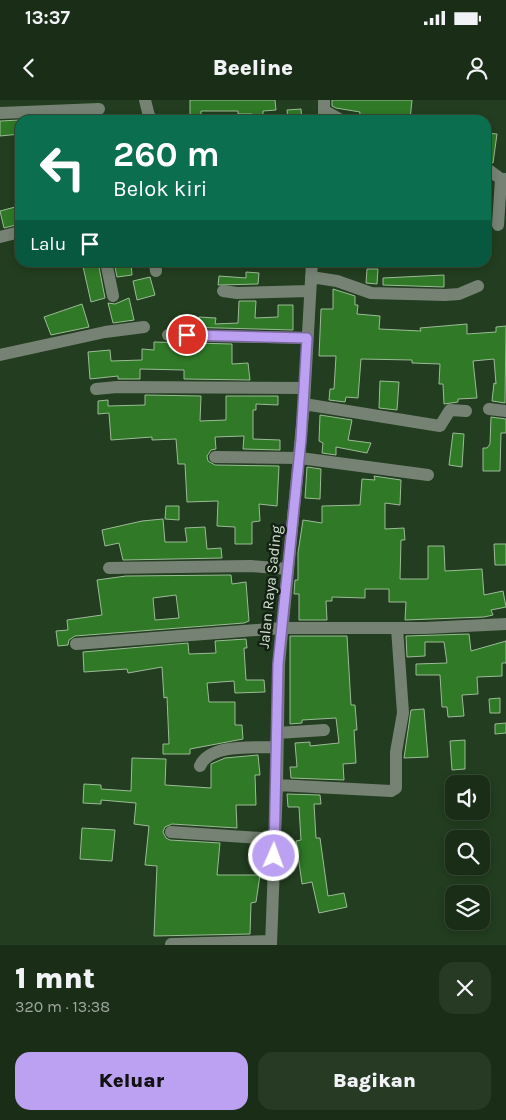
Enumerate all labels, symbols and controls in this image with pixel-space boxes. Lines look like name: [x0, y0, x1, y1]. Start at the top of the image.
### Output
text: 13:37: [25, 7, 70, 29]
icon: back: [15, 54, 43, 82]
icon: person: [463, 54, 491, 82]
text: Beeline: [213, 55, 293, 81]
text: 260 m: [113, 134, 220, 175]
icon: left: [30, 135, 95, 200]
text: Belok kiri: [113, 176, 207, 202]
icon: arrive: [76, 230, 104, 258]
text: Lalu: [30, 233, 66, 255]
pin: [166, 314, 208, 356]
icon: arrive: [173, 321, 201, 349]
street label: Jalan Raya Sading: [255, 524, 285, 650]
map controls: [445, 775, 490, 930]
button: sound: [445, 775, 490, 820]
position arrow: [247, 829, 299, 881]
button: search: [445, 830, 490, 875]
button: layers: [445, 885, 490, 930]
text: 1 mnt: [15, 960, 95, 996]
button: close: [439, 962, 491, 1014]
text: 320 m · 13:38: [15, 997, 110, 1016]
button: Keluar: [15, 1052, 248, 1110]
button: Bagikan: [258, 1052, 491, 1110]

